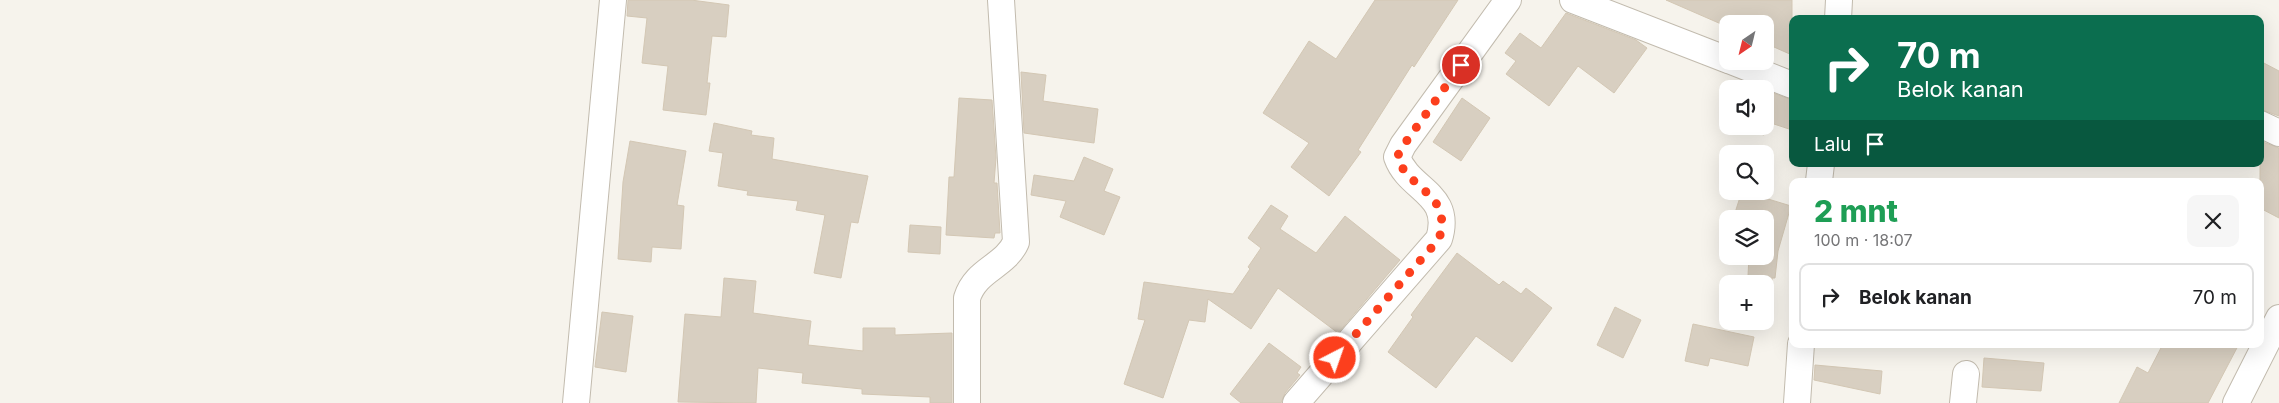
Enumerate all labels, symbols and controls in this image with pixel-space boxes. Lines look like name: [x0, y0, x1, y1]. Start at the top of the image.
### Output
north arrow: [1719, 15, 1774, 70]
map controls: [1719, 15, 1774, 330]
text: 70 m: [1897, 34, 1981, 76]
icon: right: [1814, 35, 1879, 100]
pin: [1440, 44, 1482, 86]
icon: arrive: [1447, 51, 1475, 79]
text: Belok kanan: [1897, 76, 2024, 102]
button: sound: [1719, 80, 1774, 135]
icon: arrive: [1861, 130, 1889, 158]
text: Lalu: [1814, 133, 1851, 156]
button: search: [1719, 145, 1774, 200]
text: 2 mnt: [1814, 193, 1898, 229]
button: close: [2187, 195, 2239, 247]
button: layers: [1719, 210, 1774, 265]
text: 100 m · 18:07: [1814, 230, 1913, 250]
button: +: [1719, 275, 1774, 330]
icon: right: [1816, 283, 1844, 311]
text: Belok kanan: [1859, 286, 1972, 309]
text: 70 m: [2193, 286, 2237, 309]
position arrow: [1308, 331, 1360, 383]

